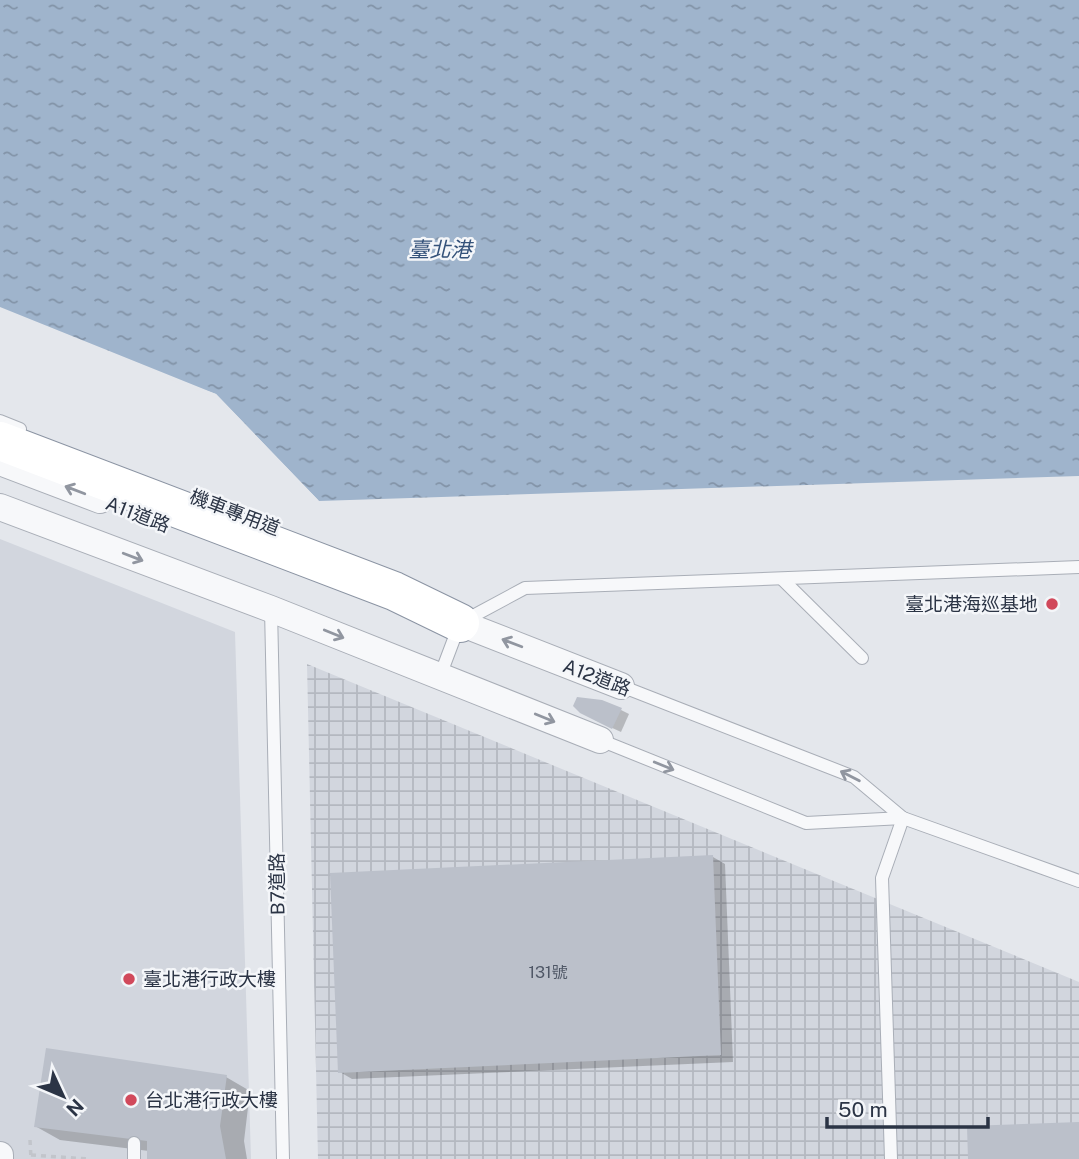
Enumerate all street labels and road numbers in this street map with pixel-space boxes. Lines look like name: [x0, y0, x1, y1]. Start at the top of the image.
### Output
street label: 機車專用道: [187, 485, 283, 539]
street label: A11道路: [103, 492, 173, 536]
street label: A12道路: [560, 654, 634, 700]
street label: B7道路: [265, 853, 289, 915]

